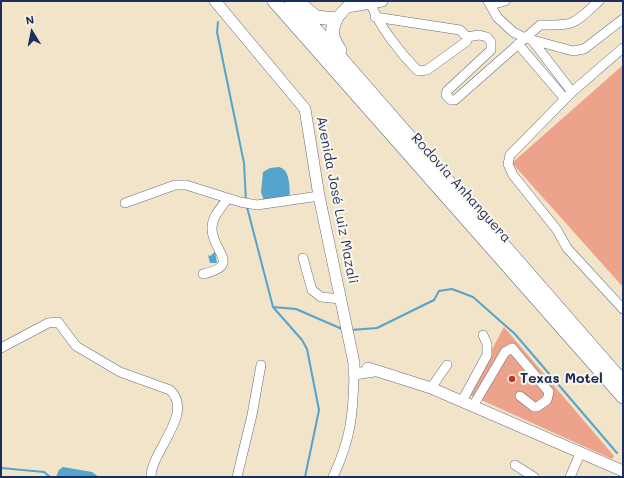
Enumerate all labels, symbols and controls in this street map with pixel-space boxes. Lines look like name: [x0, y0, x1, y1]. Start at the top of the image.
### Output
north arrow: [12, 12, 52, 52]
text: N: [24, 12, 35, 28]
street label: Avenida José Luiz Mazali: [313, 115, 361, 285]
street label: Rodovia Anhanguera: [407, 130, 515, 246]
place label: Texas Motel: [520, 371, 603, 387]
marker: Texas Motel: [507, 374, 517, 384]

